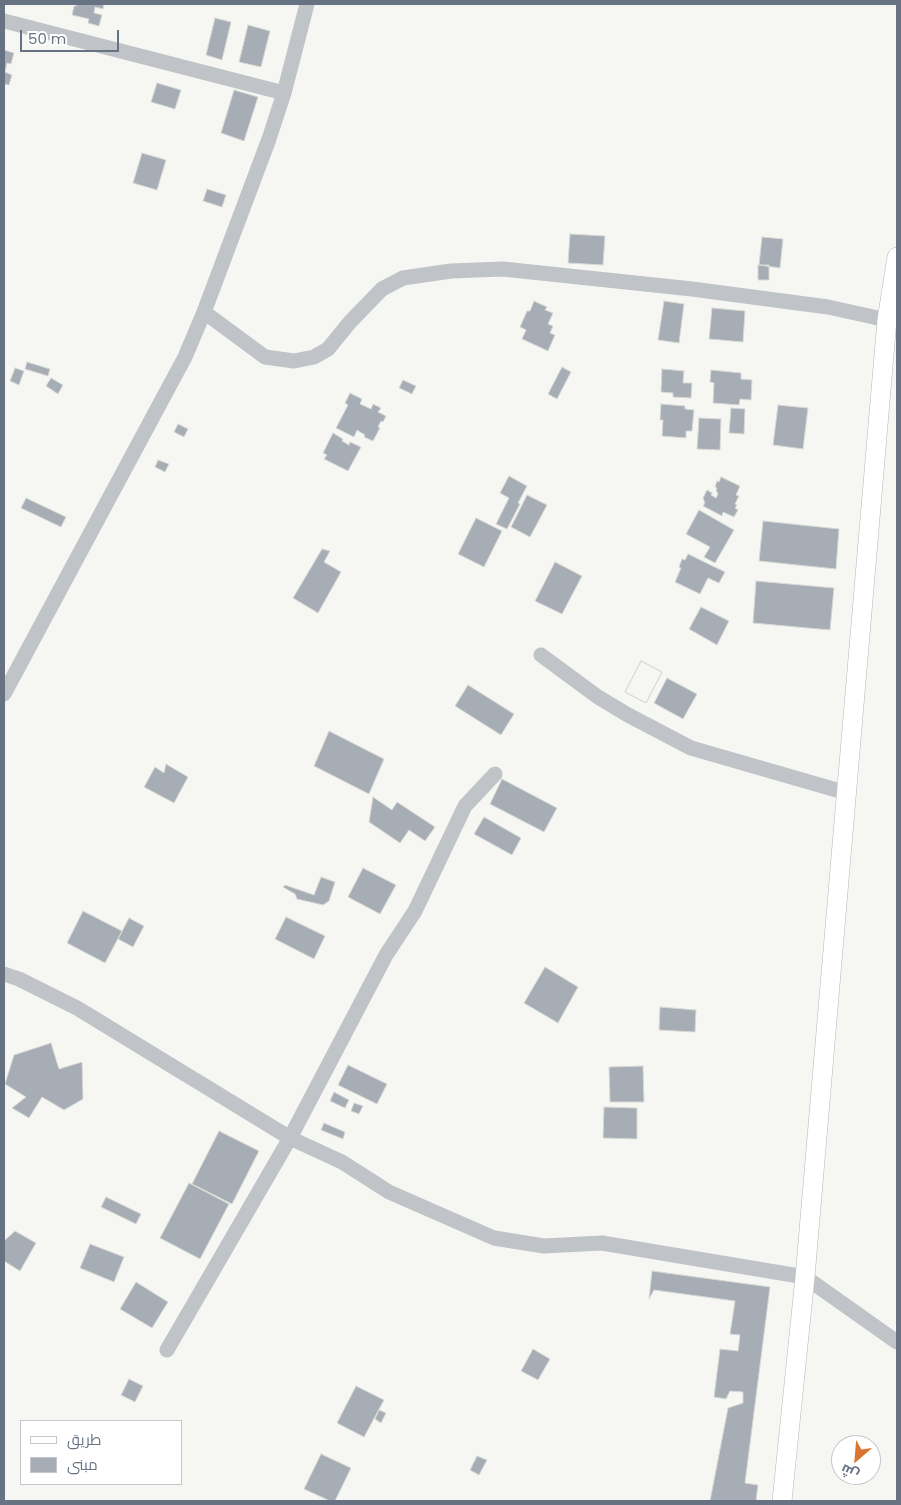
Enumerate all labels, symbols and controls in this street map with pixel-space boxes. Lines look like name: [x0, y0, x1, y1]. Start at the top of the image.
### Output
scale bar: [22, 20, 121, 52]
text: 50 m: [28, 28, 66, 49]
legend: [20, 1420, 182, 1485]
text: طريق: [67, 1429, 101, 1450]
north arrow: [831, 1435, 881, 1485]
text: مبنى: [67, 1454, 98, 1475]
text: ش: [837, 1459, 862, 1485]

